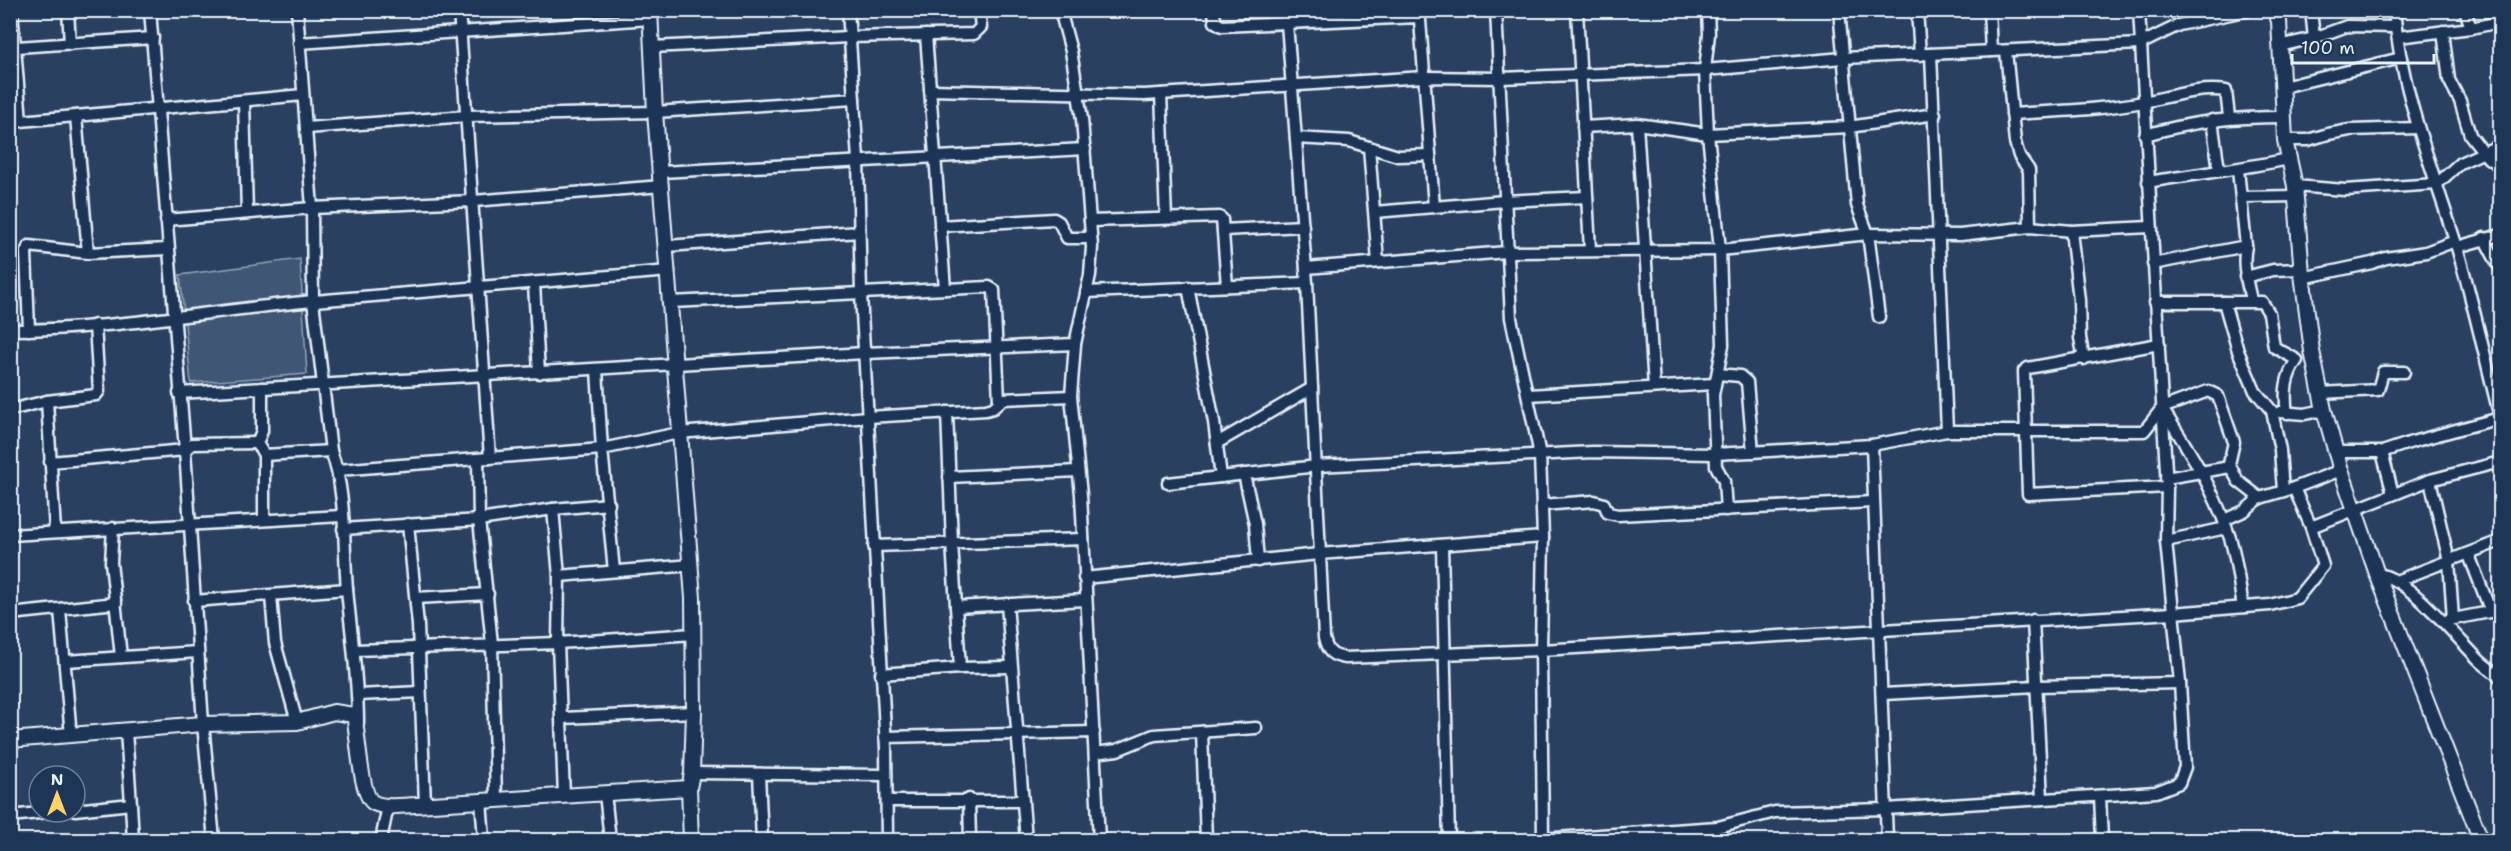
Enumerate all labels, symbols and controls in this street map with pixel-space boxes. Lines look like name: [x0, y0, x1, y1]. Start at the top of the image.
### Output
scale bar: [2292, 27, 2434, 65]
text: 100 m: [2301, 36, 2355, 60]
north arrow: [27, 764, 87, 824]
text: N: [51, 769, 63, 790]

